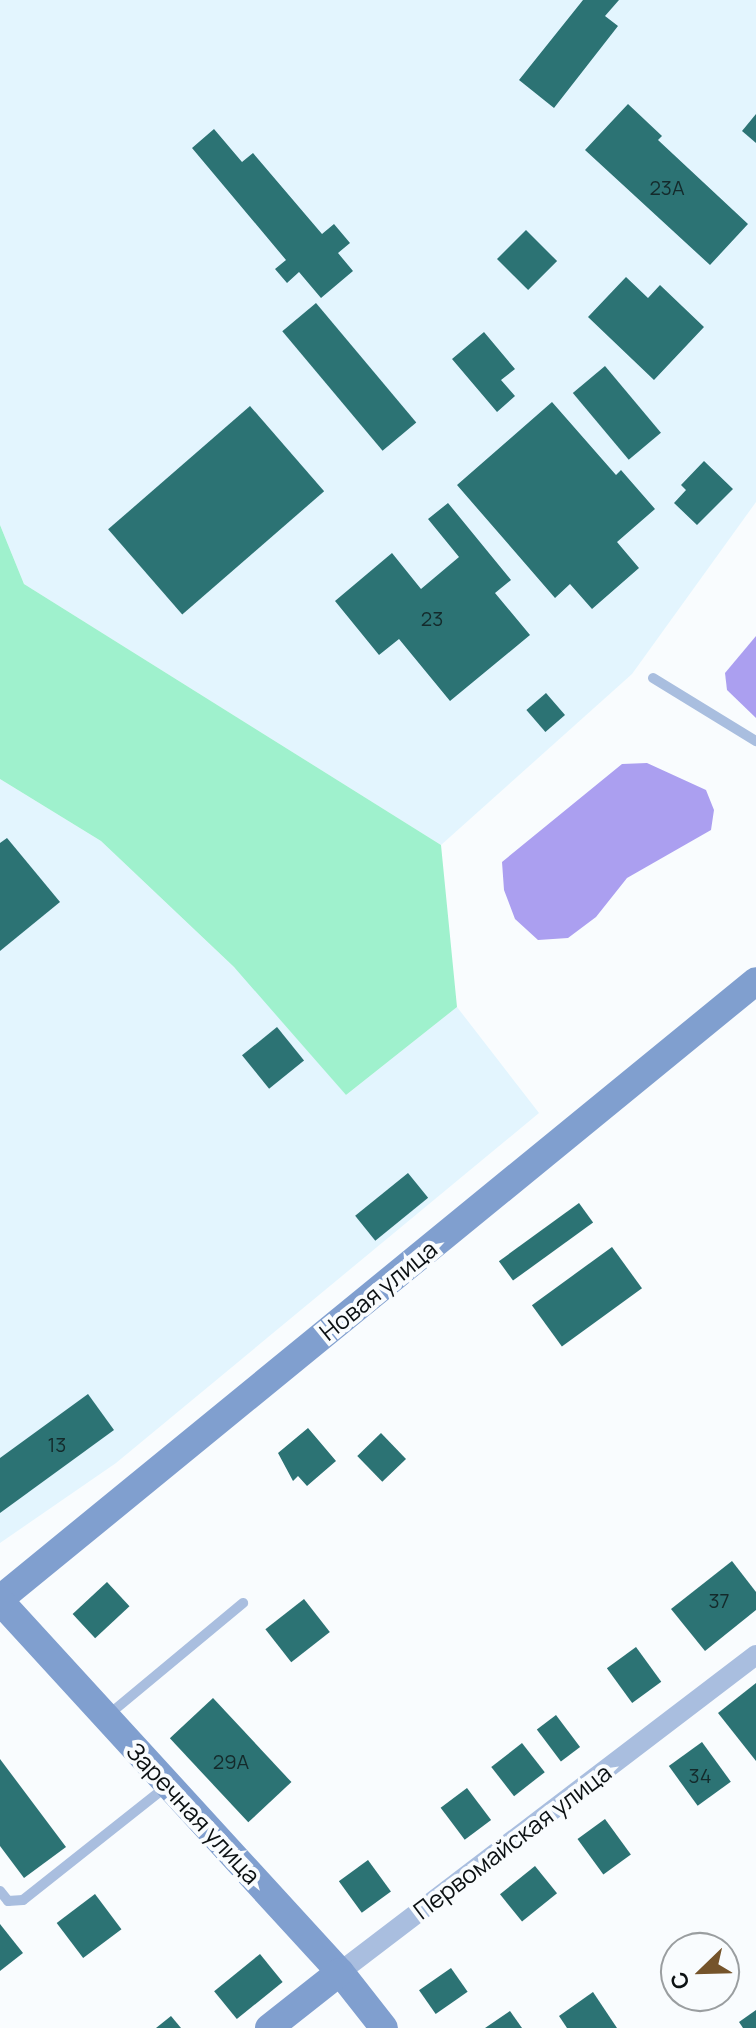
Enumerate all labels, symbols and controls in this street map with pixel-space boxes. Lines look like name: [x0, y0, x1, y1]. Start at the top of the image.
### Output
house number: 23А: [649, 175, 685, 199]
house number: 23: [421, 606, 443, 630]
street label: Новая улица: [314, 1234, 442, 1346]
house number: 13: [48, 1432, 66, 1456]
house number: 37: [708, 1588, 730, 1612]
street label: Заречная улица: [121, 1737, 267, 1889]
house number: 29А: [213, 1749, 249, 1773]
street label: Первомайская улица: [408, 1757, 616, 1925]
house number: 34: [689, 1763, 711, 1787]
north arrow: [660, 1932, 740, 2012]
text: С: [663, 1967, 697, 1994]

